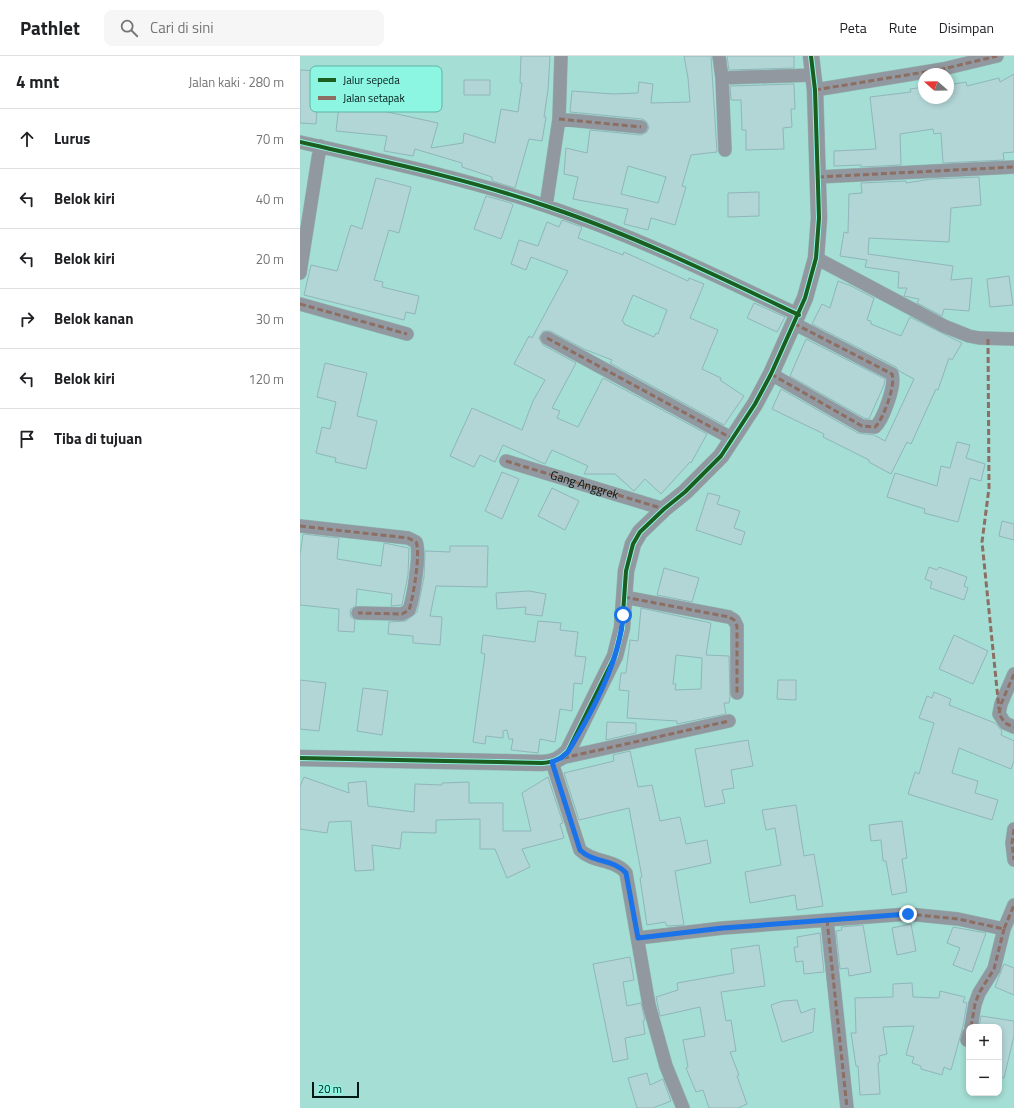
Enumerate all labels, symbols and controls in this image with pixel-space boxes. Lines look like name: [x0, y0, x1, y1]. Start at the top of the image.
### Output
search box: [104, 10, 384, 46]
text: Pathlet: [20, 13, 80, 42]
text: Cari di sini: [150, 16, 214, 39]
icon: search: [118, 17, 140, 39]
text: Peta: [840, 17, 867, 38]
text: Rute: [889, 17, 917, 38]
text: Disimpan: [939, 17, 994, 38]
legend: [310, 66, 442, 112]
north arrow: [918, 68, 954, 104]
text: 4 mnt: [16, 69, 59, 95]
text: Jalan kaki · 280 m: [188, 72, 284, 92]
text: Jalur sepeda: [343, 72, 400, 88]
text: Jalan setapak: [343, 90, 405, 106]
text: Lurus: [54, 127, 90, 150]
icon: ahead: [16, 128, 38, 150]
text: 70 m: [256, 129, 284, 149]
text: Belok kiri: [54, 187, 115, 210]
icon: left: [16, 188, 38, 210]
text: 40 m: [256, 189, 284, 209]
text: Belok kiri: [54, 247, 115, 270]
icon: left: [16, 248, 38, 270]
text: 20 m: [256, 249, 284, 269]
text: Belok kanan: [54, 307, 134, 330]
icon: right: [16, 308, 38, 330]
text: 30 m: [256, 309, 284, 329]
text: Belok kiri: [54, 367, 115, 390]
icon: left: [16, 368, 38, 390]
text: 120 m: [248, 369, 284, 389]
text: Tiba di tujuan: [54, 427, 142, 450]
icon: arrive: [16, 428, 38, 450]
street label: Gang Anggrek: [548, 465, 621, 504]
route start: [614, 606, 632, 624]
route end: [899, 905, 917, 923]
map controls: [966, 1024, 1002, 1096]
button: +: [966, 1024, 1002, 1060]
button: −: [966, 1060, 1002, 1096]
scale bar: [312, 1080, 359, 1099]
text: 20 m: [318, 1081, 342, 1097]

